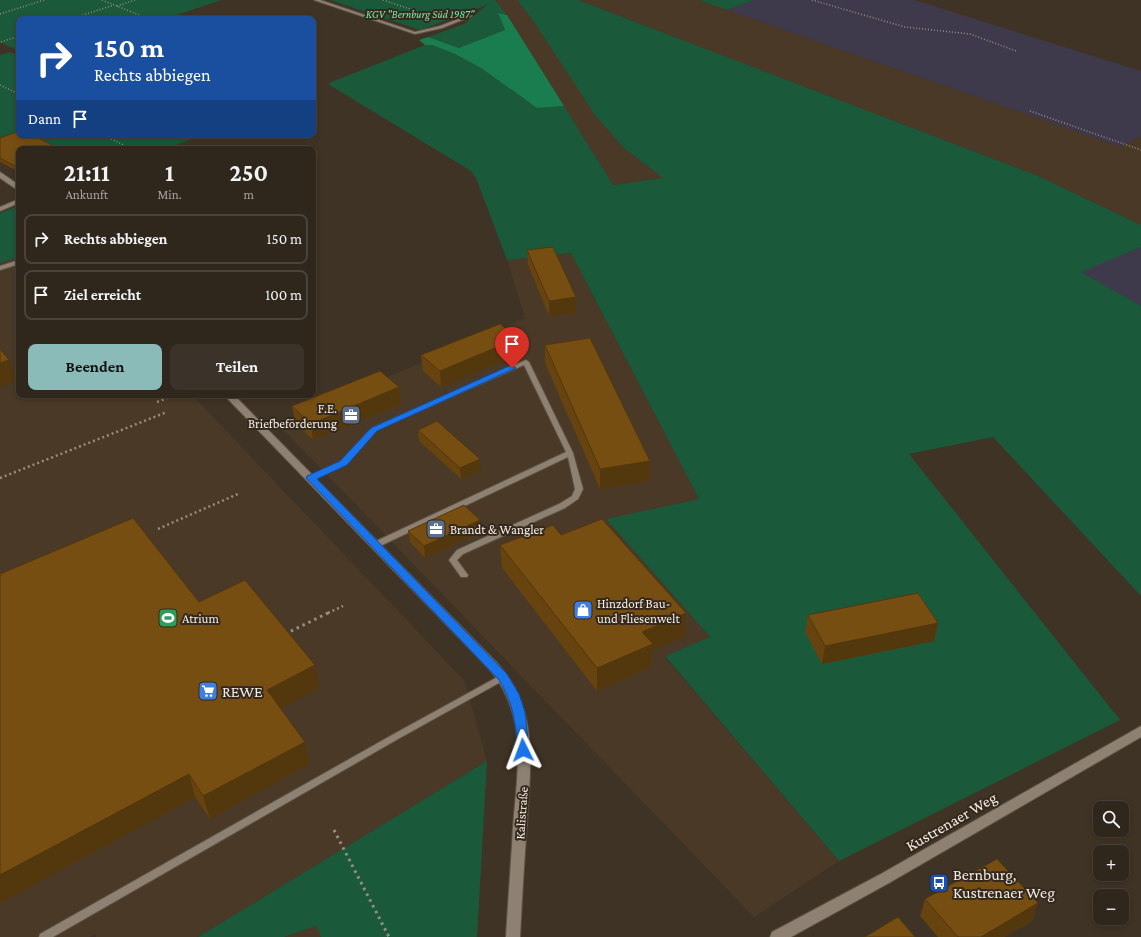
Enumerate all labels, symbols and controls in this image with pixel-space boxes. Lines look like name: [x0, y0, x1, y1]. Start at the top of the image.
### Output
park label: KGV "Bernburg Süd 1987": [366, 8, 475, 21]
icon: right: [28, 32, 80, 84]
text: 150 m: [94, 32, 164, 63]
text: Rechts abbiegen: [94, 65, 211, 85]
icon: arrive: [69, 108, 91, 130]
text: Dann: [28, 111, 61, 127]
text: 21:11: [64, 159, 110, 186]
text: 1: [165, 159, 174, 186]
text: 250: [230, 159, 268, 186]
text: Ankunft: [65, 187, 108, 202]
text: Min.: [158, 187, 182, 202]
text: m: [244, 187, 254, 202]
icon: right: [30, 228, 52, 250]
text: Rechts abbiegen: [64, 231, 167, 247]
text: 150 m: [267, 231, 302, 247]
icon: arrive: [30, 284, 52, 306]
text: Ziel erreicht: [64, 287, 141, 303]
text: 100 m: [265, 287, 302, 303]
pin: [495, 327, 529, 368]
icon: arrive: [501, 333, 523, 355]
button: Beenden: [28, 344, 162, 390]
button: Teilen: [170, 344, 304, 390]
place label: F.E. Briefbeförderung: [248, 401, 338, 431]
office icon: F.E. Briefbeförderung: [340, 404, 362, 426]
office icon: Brandt & Wangler: [425, 518, 447, 540]
place label: Brandt & Wangler: [450, 522, 544, 537]
place label: Hinzdorf Bau- und Fliesenwelt: [597, 596, 680, 626]
shop icon: Hinzdorf Bau- und Fliesenwelt: [572, 599, 594, 621]
sports icon: Atrium: [157, 607, 179, 629]
place label: Atrium: [182, 611, 219, 626]
supermarket icon: REWE: [197, 680, 219, 702]
place label: REWE: [222, 683, 263, 700]
position arrow: [502, 729, 544, 771]
street label: Kalistraße: [512, 786, 531, 840]
street label: Kustrenaer Weg: [903, 788, 1000, 855]
map controls: [1093, 801, 1129, 925]
button: search: [1093, 801, 1129, 837]
button: +: [1093, 845, 1129, 881]
place label: Bernburg, Kustrenaer Weg: [953, 866, 1055, 902]
bus stop icon: Bernburg, Kustrenaer Weg: [928, 872, 950, 894]
button: −: [1093, 889, 1129, 925]

